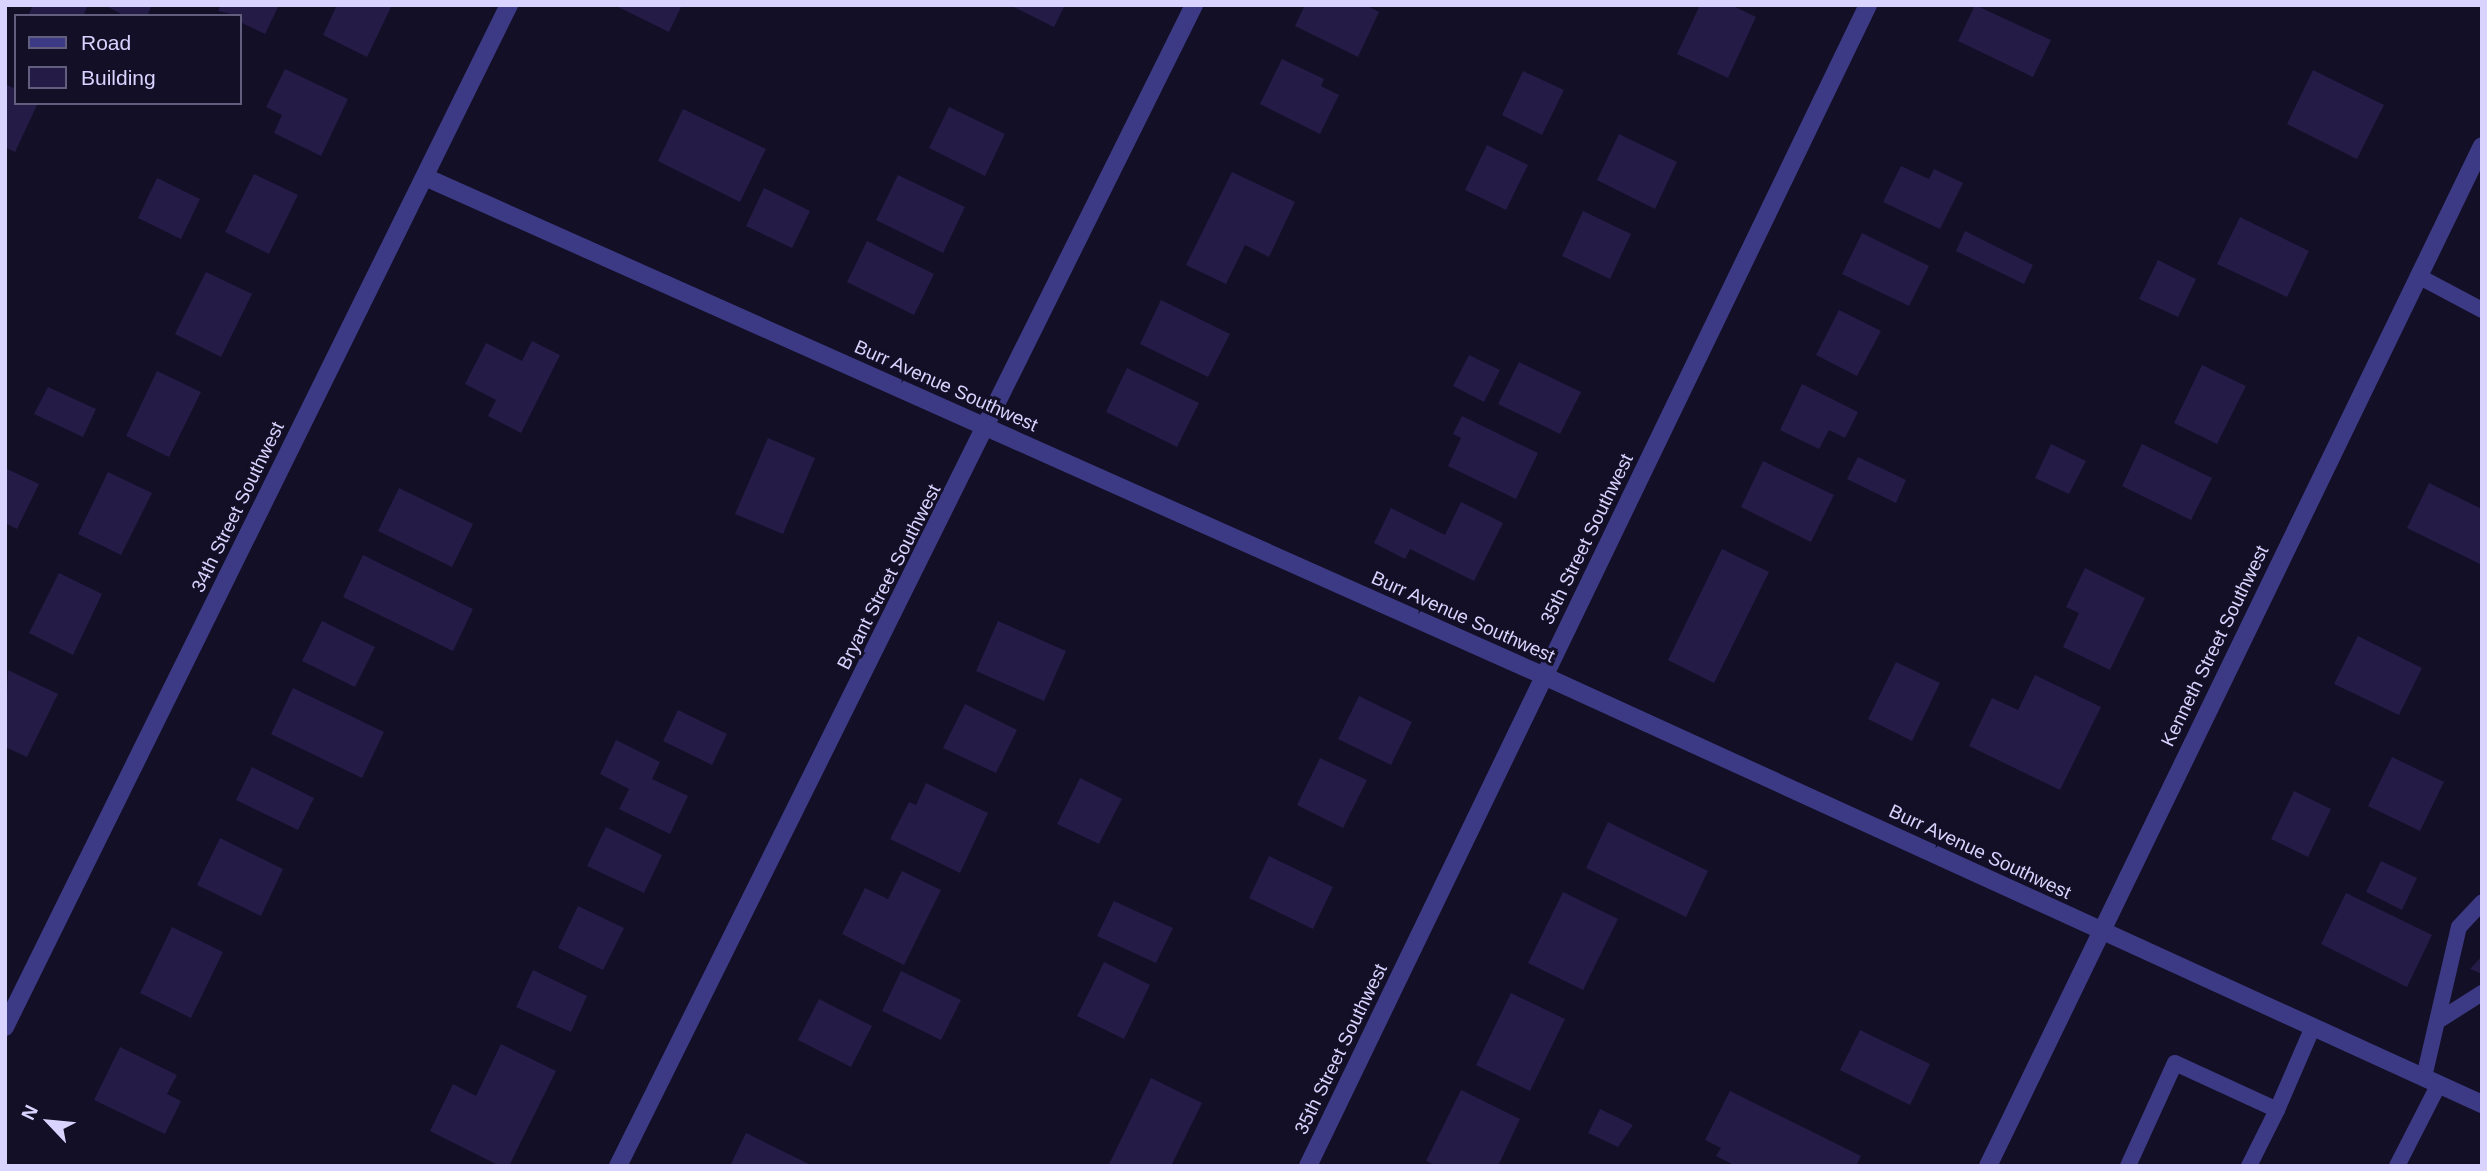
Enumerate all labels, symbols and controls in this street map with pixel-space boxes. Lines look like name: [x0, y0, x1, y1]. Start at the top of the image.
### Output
legend: [14, 14, 242, 105]
text: Road: [81, 31, 131, 54]
text: Building: [81, 66, 156, 89]
street label: Burr Avenue Southwest: [850, 335, 1042, 437]
street label: 34th Street Southwest: [187, 418, 289, 596]
street label: 35th Street Southwest: [1536, 450, 1638, 628]
street label: Bryant Street Southwest: [832, 481, 946, 673]
street label: Kenneth Street Southwest: [2156, 542, 2274, 750]
street label: Burr Avenue Southwest: [1367, 566, 1559, 668]
street label: Burr Avenue Southwest: [1885, 800, 2075, 904]
street label: 35th Street Southwest: [1290, 960, 1392, 1138]
north arrow: [14, 1087, 84, 1157]
text: N: [17, 1102, 42, 1123]

